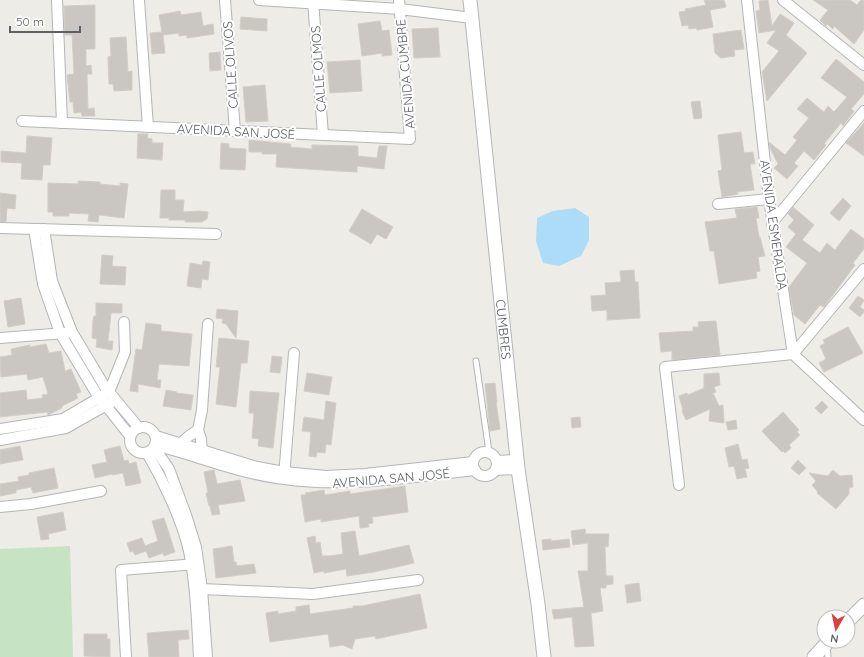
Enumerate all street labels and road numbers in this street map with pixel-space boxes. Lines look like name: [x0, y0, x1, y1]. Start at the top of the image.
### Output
street label: AVENIDA CUMBRE: [392, 18, 418, 130]
street label: CALLE OLIVOS: [219, 21, 241, 109]
street label: CALLE OLMOS: [307, 25, 329, 113]
street label: AVENIDA SAN JOSÉ: [177, 120, 295, 142]
street label: AVENIDA ESMERALDA: [757, 159, 791, 292]
street label: CUMBRES: [493, 298, 515, 360]
street label: AVENIDA SAN JOSÉ: [332, 465, 450, 491]

